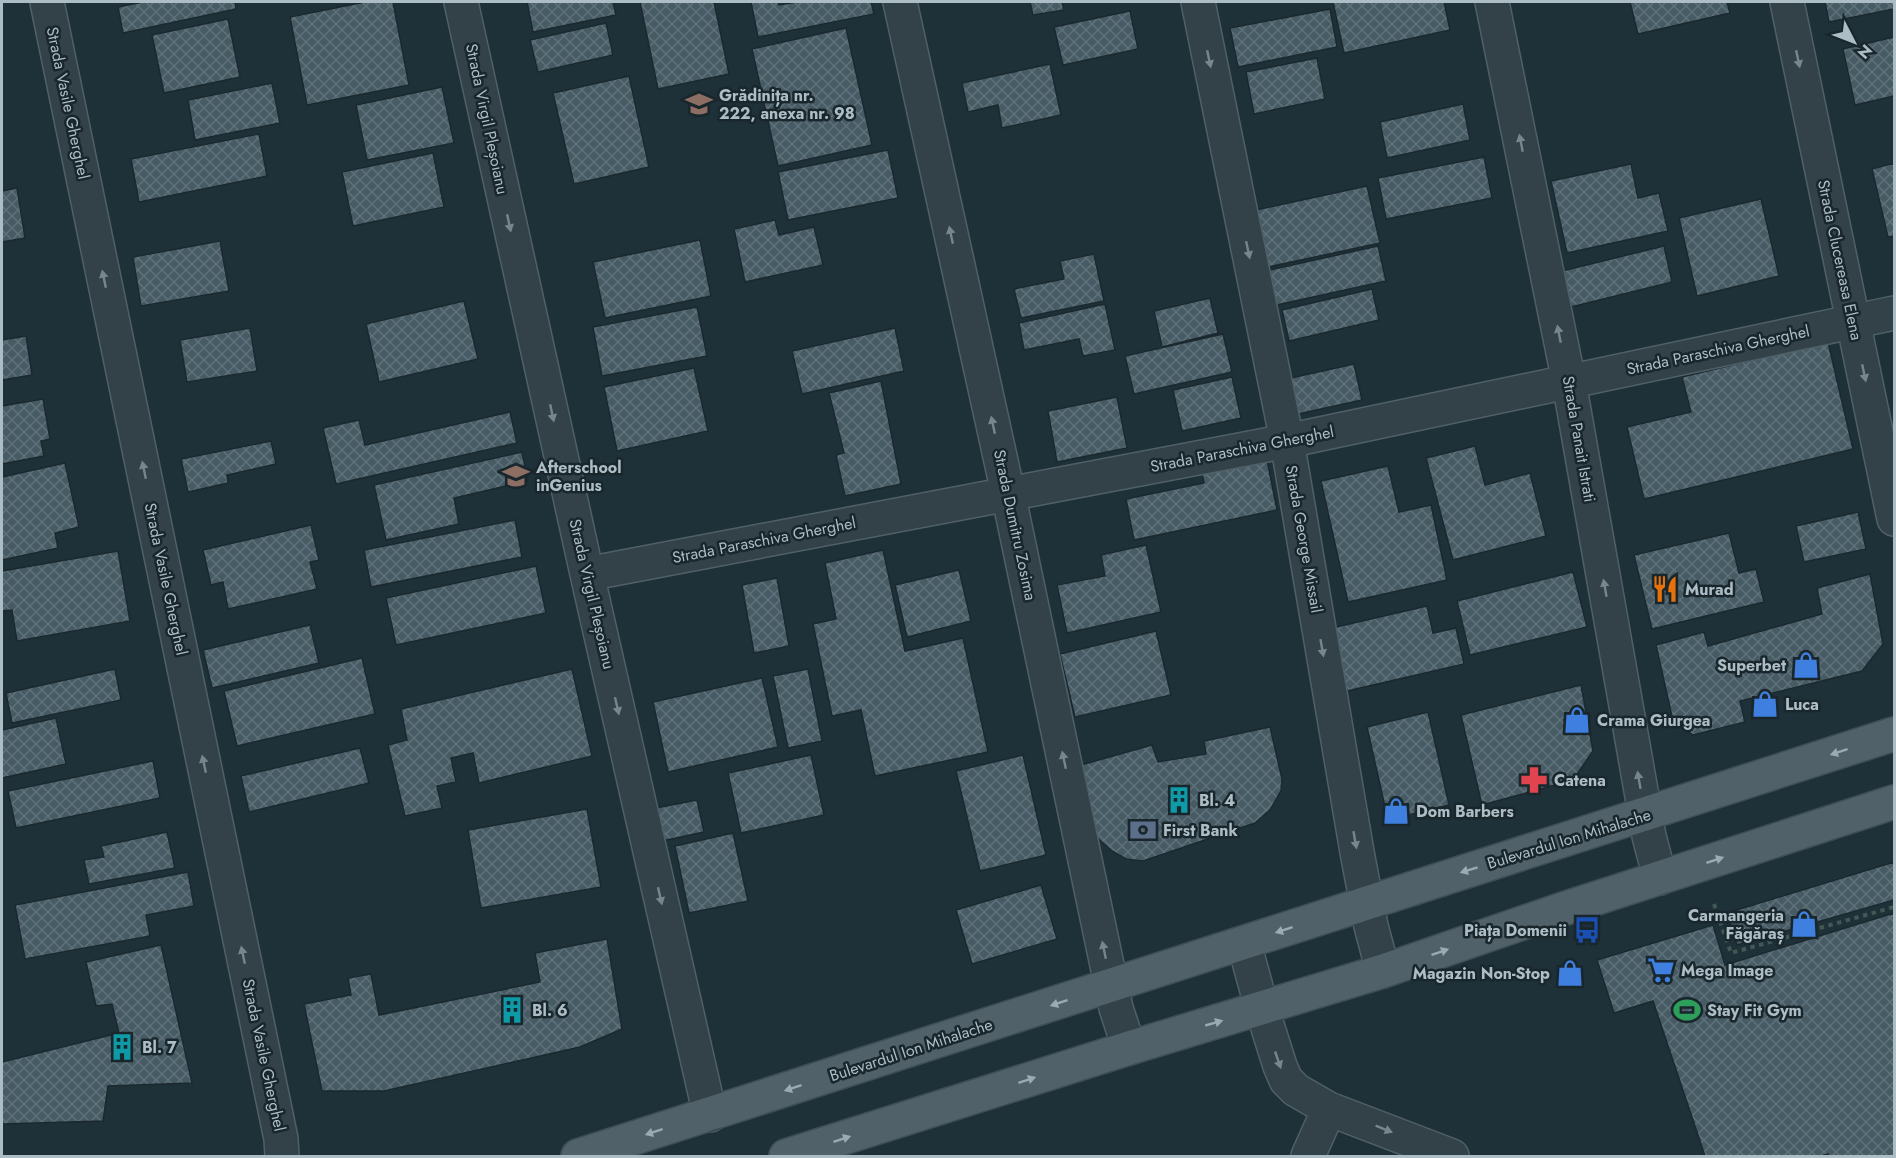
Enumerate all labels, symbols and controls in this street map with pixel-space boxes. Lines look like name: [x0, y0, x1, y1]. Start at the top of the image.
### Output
north arrow: [1824, 12, 1884, 72]
street label: Strada Vasile Gherghel: [41, 25, 95, 181]
text: N: [1852, 39, 1878, 64]
street label: Strada Virgil Pleșoianu: [460, 41, 514, 197]
one-way arrow: [1205, 50, 1214, 69]
one-way arrow: [1794, 50, 1803, 69]
place label: Grădinița nr. 222, anexa nr. 98: [719, 84, 855, 125]
school or university icon: Grădinița nr. 222, anexa nr. 98: [684, 89, 714, 119]
one-way arrow: [1516, 133, 1525, 152]
street label: Strada Clucereasa Elena: [1812, 178, 1868, 342]
one-way arrow: [505, 213, 515, 232]
one-way arrow: [946, 225, 955, 244]
one-way arrow: [1244, 241, 1253, 260]
one-way arrow: [99, 269, 108, 288]
street label: Strada Paraschiva Gherghel: [1624, 319, 1812, 381]
one-way arrow: [1554, 325, 1563, 344]
one-way arrow: [1859, 364, 1869, 382]
street label: Strada Panait Istrati: [1557, 374, 1601, 504]
one-way arrow: [547, 404, 557, 422]
one-way arrow: [988, 415, 997, 434]
street label: Strada Paraschiva Gherghel: [1148, 420, 1336, 478]
street label: Strada Dumitru Zosima: [988, 447, 1042, 603]
place label: Afterschool inGenius: [535, 456, 622, 497]
one-way arrow: [138, 461, 148, 479]
school or university icon: Afterschool inGenius: [501, 461, 531, 491]
street label: Strada George Missail: [1280, 463, 1328, 615]
street label: Strada Vasile Gherghel: [139, 501, 193, 657]
street label: Strada Paraschiva Gherghel: [670, 511, 858, 569]
street label: Strada Virgil Pleșoianu: [564, 517, 620, 671]
restaurant icon: Murad: [1650, 574, 1680, 604]
one-way arrow: [1601, 578, 1610, 597]
place label: Murad: [1685, 578, 1734, 601]
one-way arrow: [1318, 639, 1327, 658]
shop icon: Superbet: [1791, 650, 1821, 680]
place label: Superbet: [1717, 654, 1787, 677]
shop icon: Luca: [1750, 689, 1780, 719]
place label: Luca: [1785, 693, 1819, 716]
one-way arrow: [612, 697, 622, 715]
shop icon: Crama Giurgea: [1562, 705, 1592, 735]
place label: Crama Giurgea: [1597, 709, 1711, 732]
one-way arrow: [1830, 747, 1848, 757]
one-way arrow: [1059, 750, 1068, 769]
one-way arrow: [199, 754, 208, 773]
pharmacy icon: Catena: [1519, 765, 1549, 795]
place label: Catena: [1554, 769, 1606, 792]
one-way arrow: [1635, 770, 1644, 789]
building icon: Bl. 4: [1164, 785, 1194, 815]
place label: Bl. 4: [1199, 789, 1235, 812]
shop icon: Dom Barbers: [1381, 796, 1411, 826]
place label: Dom Barbers: [1416, 800, 1514, 823]
street label: Bulevardul Ion Mihalache: [1484, 803, 1654, 875]
bank icon: First Bank: [1128, 815, 1158, 845]
place label: First Bank: [1163, 819, 1238, 842]
one-way arrow: [1351, 831, 1360, 850]
one-way arrow: [1706, 855, 1724, 864]
one-way arrow: [1460, 866, 1478, 875]
one-way arrow: [655, 887, 665, 905]
place label: Carmangeria Făgăraș: [1688, 904, 1784, 945]
shop icon: Carmangeria Făgăraș: [1789, 909, 1819, 939]
bus stop icon: Piața Domenii: [1572, 915, 1602, 945]
place label: Piața Domenii: [1464, 919, 1567, 942]
one-way arrow: [1275, 926, 1293, 936]
one-way arrow: [1099, 941, 1109, 960]
one-way arrow: [238, 945, 247, 964]
one-way arrow: [1431, 946, 1449, 956]
supermarket icon: Mega Image: [1646, 955, 1676, 985]
shop icon: Magazin Non-Stop: [1555, 958, 1585, 988]
place label: Mega Image: [1681, 959, 1773, 982]
place label: Magazin Non-Stop: [1413, 962, 1550, 985]
street label: Strada Vasile Gherghel: [237, 977, 291, 1133]
building icon: Bl. 6: [497, 995, 527, 1025]
sports icon: Stay Fit Gym: [1672, 995, 1702, 1025]
place label: Bl. 6: [532, 999, 568, 1022]
one-way arrow: [1050, 999, 1068, 1008]
place label: Stay Fit Gym: [1707, 999, 1802, 1022]
street label: Bulevardul Ion Mihalache: [827, 1013, 995, 1087]
one-way arrow: [1205, 1018, 1223, 1027]
building icon: Bl. 7: [107, 1032, 137, 1062]
place label: Bl. 7: [142, 1036, 177, 1059]
one-way arrow: [1274, 1051, 1284, 1069]
one-way arrow: [1018, 1075, 1036, 1084]
one-way arrow: [784, 1084, 802, 1093]
one-way arrow: [1375, 1125, 1393, 1134]
one-way arrow: [645, 1128, 663, 1138]
one-way arrow: [833, 1134, 851, 1143]

